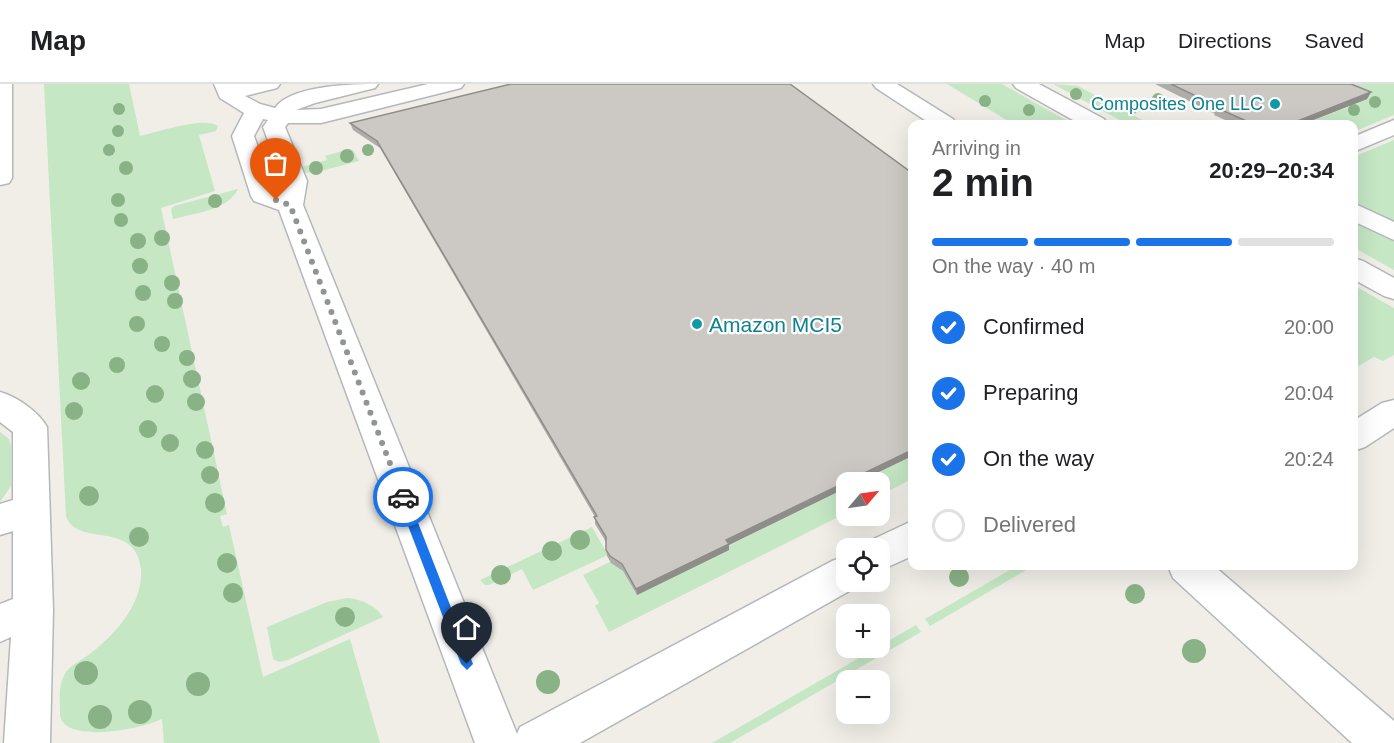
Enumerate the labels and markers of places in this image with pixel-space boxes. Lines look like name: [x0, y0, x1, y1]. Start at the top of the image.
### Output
place label: Composites One LLC: [1091, 94, 1263, 114]
marker: Composites One LLC: [1268, 97, 1282, 111]
pin: [250, 138, 301, 200]
place label: Amazon MCI5: [709, 313, 842, 336]
marker: Amazon MCI5: [690, 317, 704, 331]
pin: [441, 602, 492, 664]

